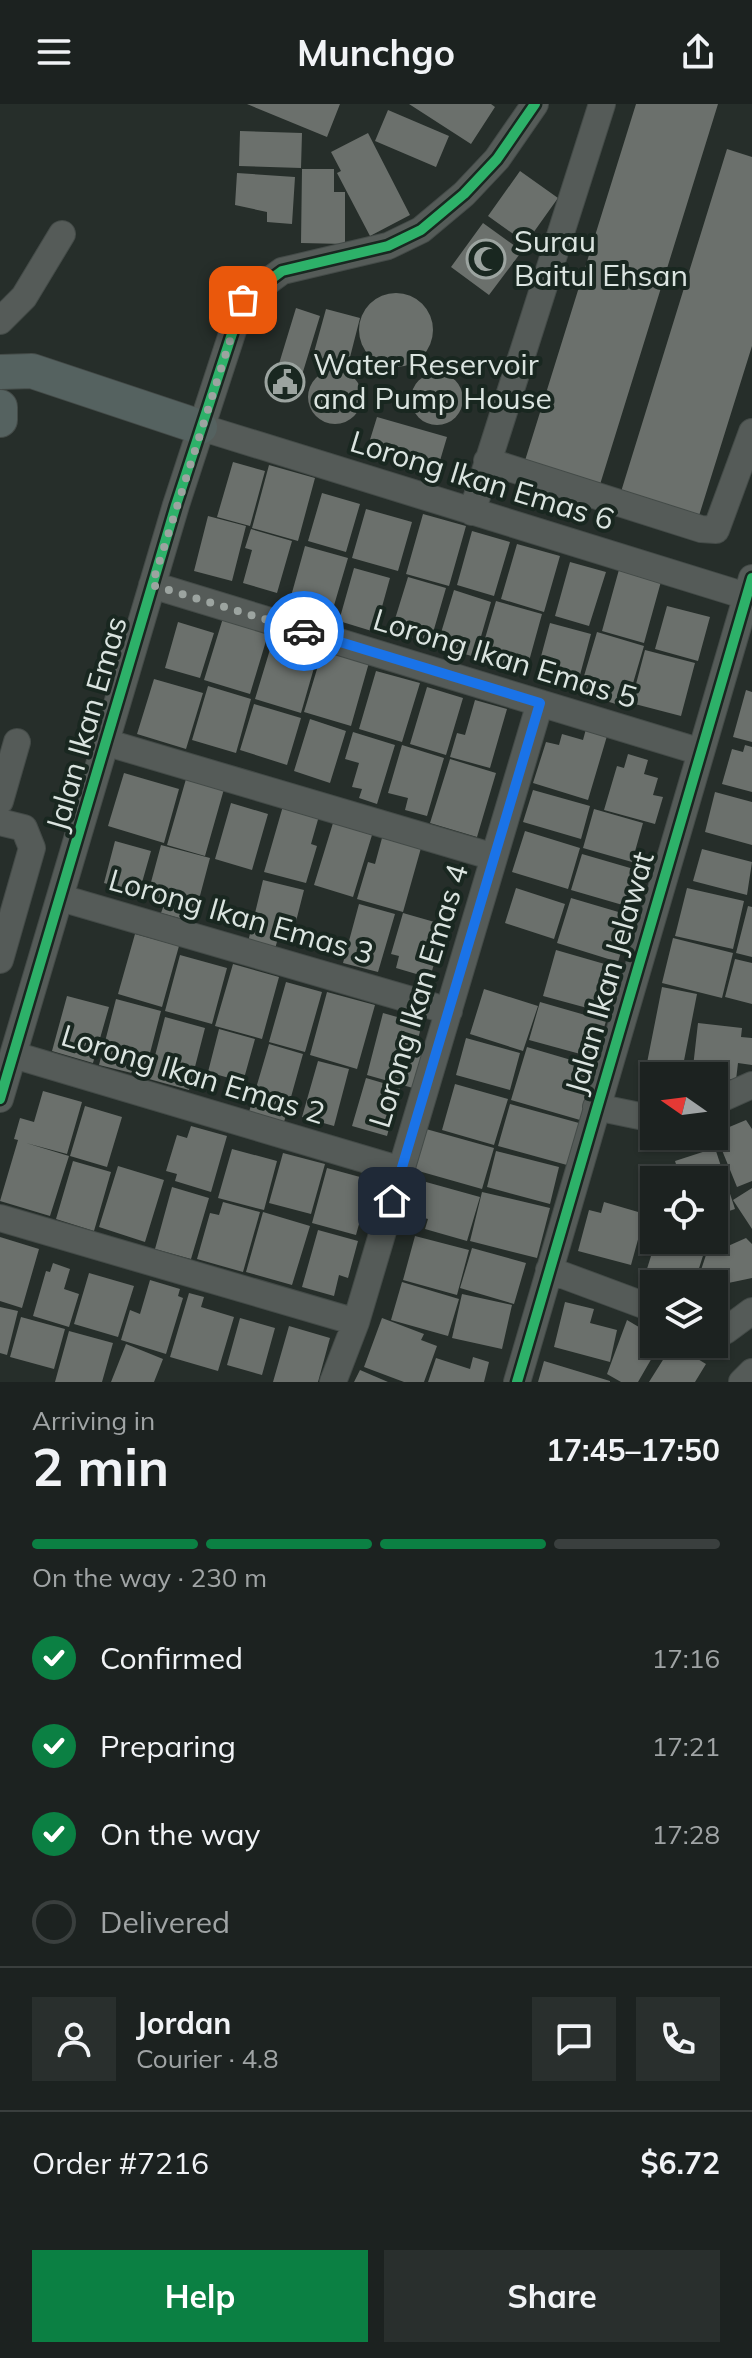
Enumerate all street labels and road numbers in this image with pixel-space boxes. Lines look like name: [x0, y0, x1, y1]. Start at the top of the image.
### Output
street label: Lorong Ikan Emas 6: [346, 422, 619, 538]
street label: Lorong Ikan Emas 5: [369, 600, 642, 716]
street label: Jalan Ikan Emas: [37, 612, 135, 836]
street label: Jalan Ikan Jelawat: [556, 847, 662, 1098]
street label: Lorong Ikan Emas 4: [360, 859, 476, 1132]
street label: Lorong Ikan Emas 3: [104, 860, 378, 972]
street label: Lorong Ikan Emas 2: [57, 1016, 330, 1132]

